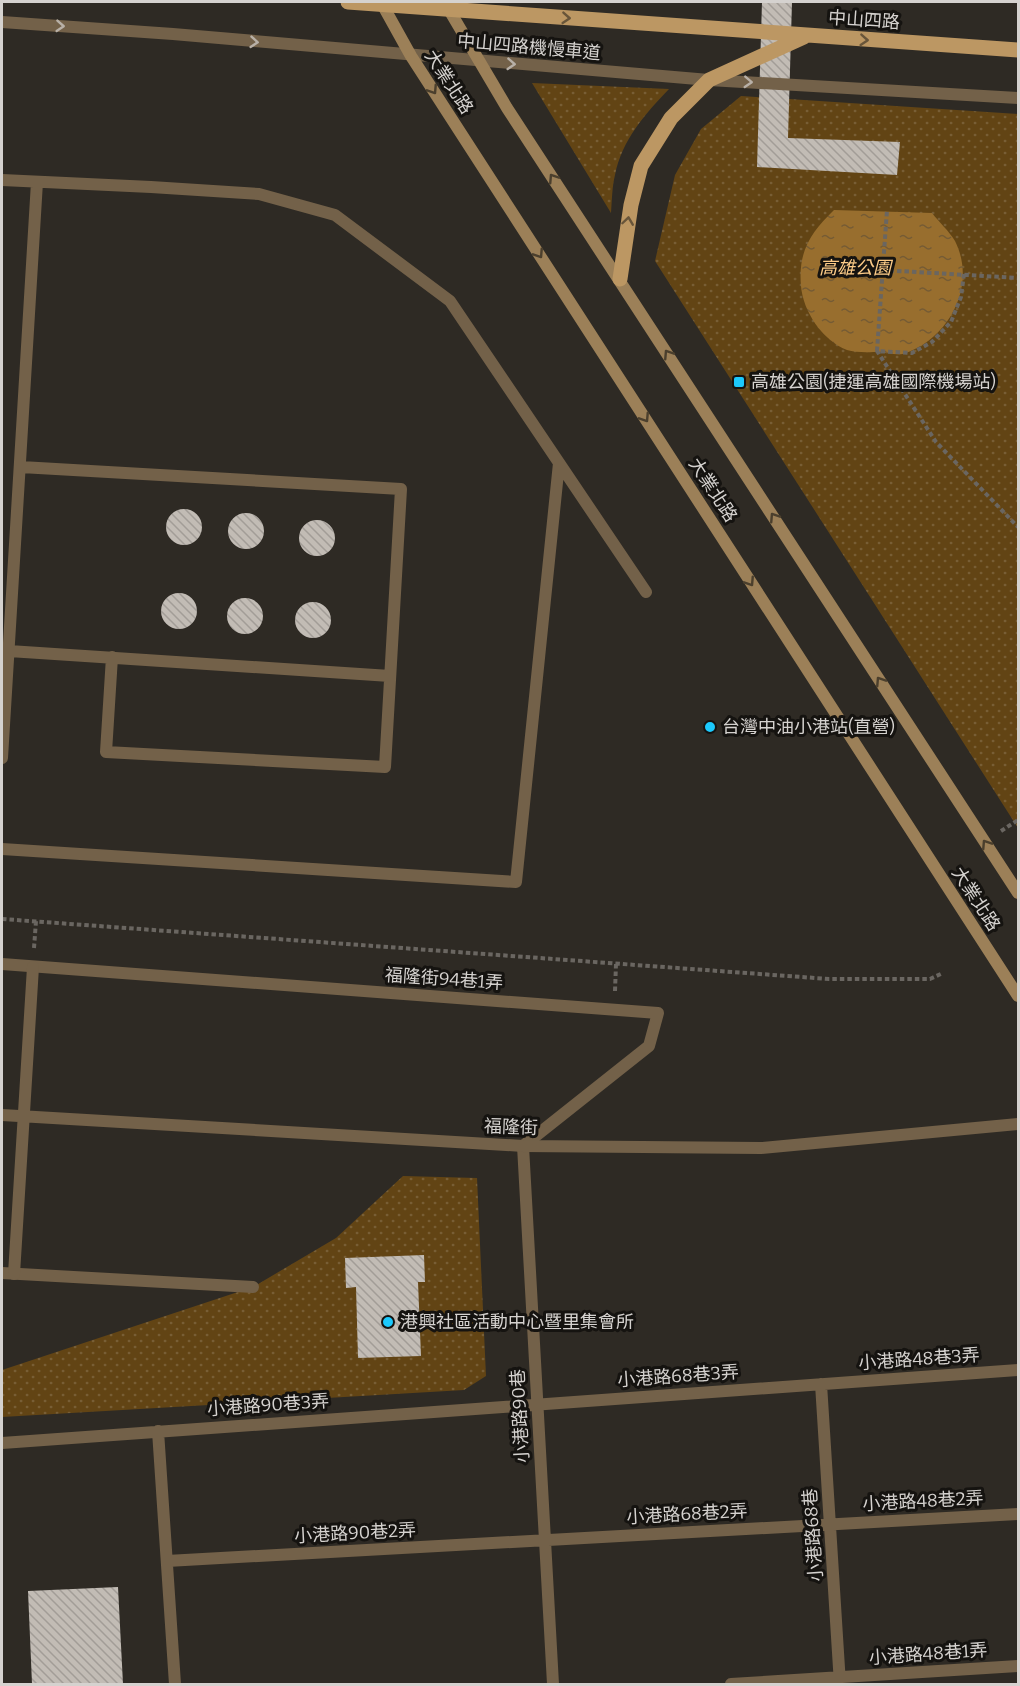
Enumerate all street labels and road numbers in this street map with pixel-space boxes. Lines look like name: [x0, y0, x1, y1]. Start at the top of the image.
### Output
street label: 中山四路: [827, 7, 901, 33]
street label: 中山四路機慢車道: [456, 30, 602, 64]
street label: 大業北路: [420, 46, 478, 118]
street label: 大業北路: [684, 454, 742, 526]
street label: 大業北路: [947, 863, 1005, 935]
street label: 福隆街94巷1弄: [384, 964, 504, 994]
street label: 福隆街: [484, 1115, 538, 1139]
street label: 小港路48巷3弄: [858, 1344, 980, 1374]
street label: 小港路68巷3弄: [617, 1361, 739, 1391]
street label: 小港路90巷: [507, 1368, 533, 1464]
street label: 小港路90巷3弄: [206, 1390, 330, 1420]
street label: 小港路48巷2弄: [862, 1487, 984, 1515]
street label: 小港路68巷: [799, 1488, 827, 1582]
street label: 小港路68巷2弄: [626, 1500, 748, 1528]
street label: 小港路90巷2弄: [294, 1519, 416, 1547]
street label: 小港路48巷1弄: [868, 1639, 988, 1669]

